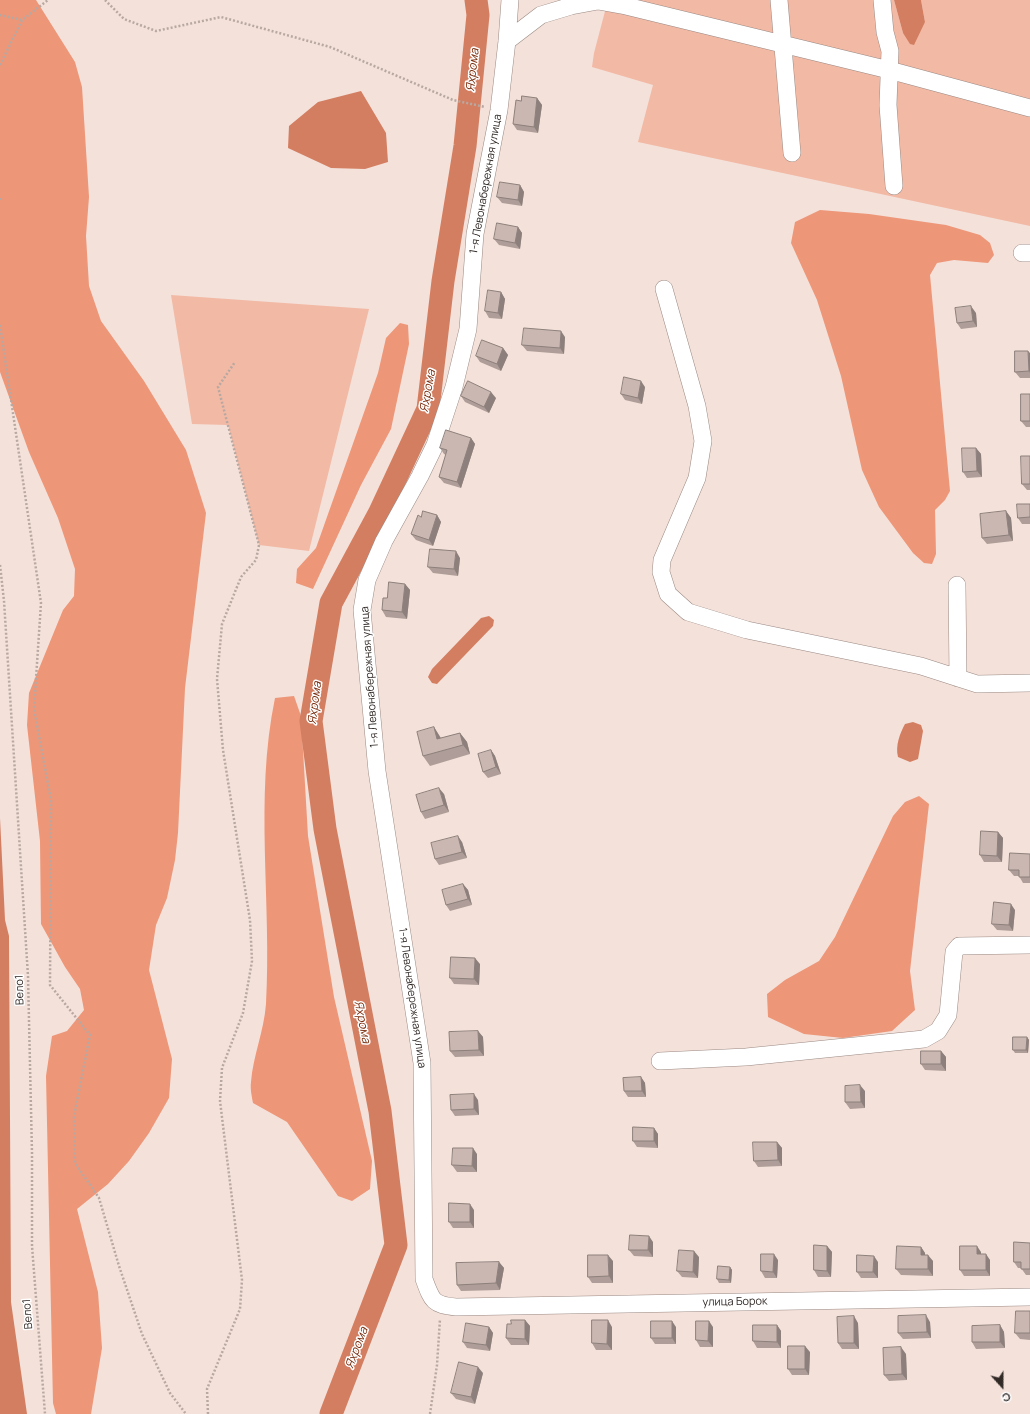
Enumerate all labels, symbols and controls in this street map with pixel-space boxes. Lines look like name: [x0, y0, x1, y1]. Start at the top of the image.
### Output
water label: Яхрома: [464, 48, 482, 92]
street label: 1-я Левонабережная улица: [467, 113, 505, 255]
water label: Яхрома: [417, 369, 439, 413]
street label: 1-я Левонабережная улица: [358, 606, 382, 748]
water label: Яхрома: [305, 681, 325, 725]
street label: 1-я Левонабережная улица: [396, 927, 428, 1069]
street label: Вело1: [13, 975, 27, 1005]
water label: Яхрома: [351, 999, 373, 1045]
street label: улица Борок: [702, 1295, 768, 1309]
street label: Вело1: [20, 1298, 36, 1330]
water label: Яхрома: [343, 1325, 371, 1371]
north arrow: [982, 1366, 1022, 1406]
text: С: [1000, 1389, 1013, 1406]

